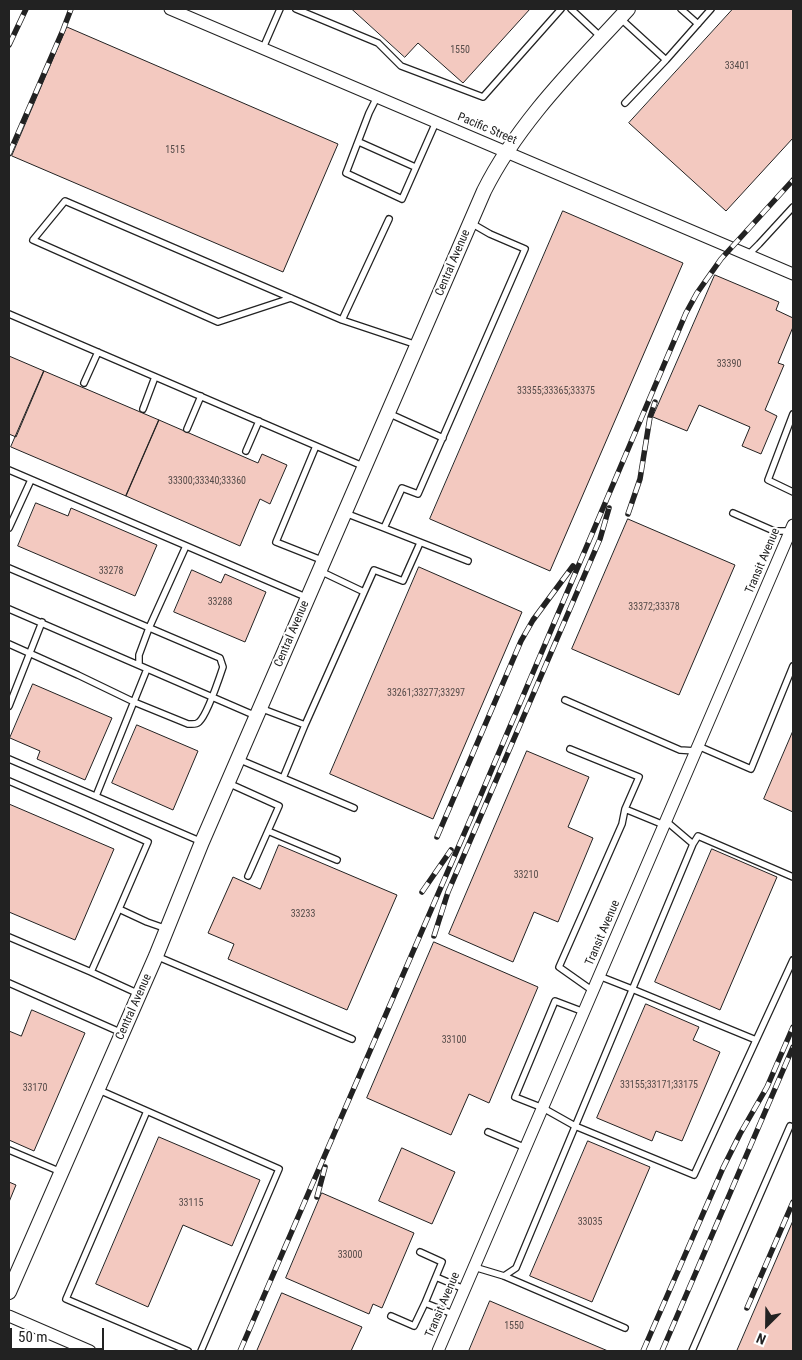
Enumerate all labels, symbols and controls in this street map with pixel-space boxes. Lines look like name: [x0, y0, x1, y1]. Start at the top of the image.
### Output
house number: 1550: [450, 44, 470, 56]
house number: 33401: [725, 60, 749, 72]
street label: Pacific Street: [455, 110, 519, 148]
house number: 1515: [165, 144, 185, 156]
street label: Central Avenue: [432, 228, 474, 298]
house number: 33390: [717, 358, 741, 370]
house number: 33355;33365;33375: [517, 385, 595, 397]
house number: 33300;33340;33360: [168, 475, 246, 487]
street label: Transit Avenue: [743, 526, 783, 596]
house number: 33278: [99, 565, 123, 577]
house number: 33288: [208, 596, 232, 608]
street label: Central Avenue: [271, 599, 313, 669]
house number: 33372;33378: [628, 601, 680, 613]
house number: 33261;33277;33297: [387, 687, 465, 699]
house number: 33210: [514, 869, 538, 881]
street label: Transit Avenue: [583, 898, 623, 968]
house number: 33233: [291, 908, 315, 920]
street label: Central Avenue: [113, 972, 155, 1042]
house number: 33100: [442, 1034, 466, 1046]
house number: 33155;33171;33175: [620, 1079, 698, 1091]
house number: 33170: [23, 1082, 47, 1094]
house number: 33115: [179, 1197, 203, 1209]
house number: 33035: [578, 1216, 602, 1228]
house number: 33000: [338, 1249, 362, 1261]
street label: Transit Avenue: [423, 1270, 463, 1340]
north arrow: [742, 1300, 792, 1350]
scale bar: [12, 1318, 106, 1350]
house number: 1550: [504, 1320, 524, 1332]
text: 50 m: [18, 1328, 48, 1346]
text: N: [754, 1330, 768, 1348]

